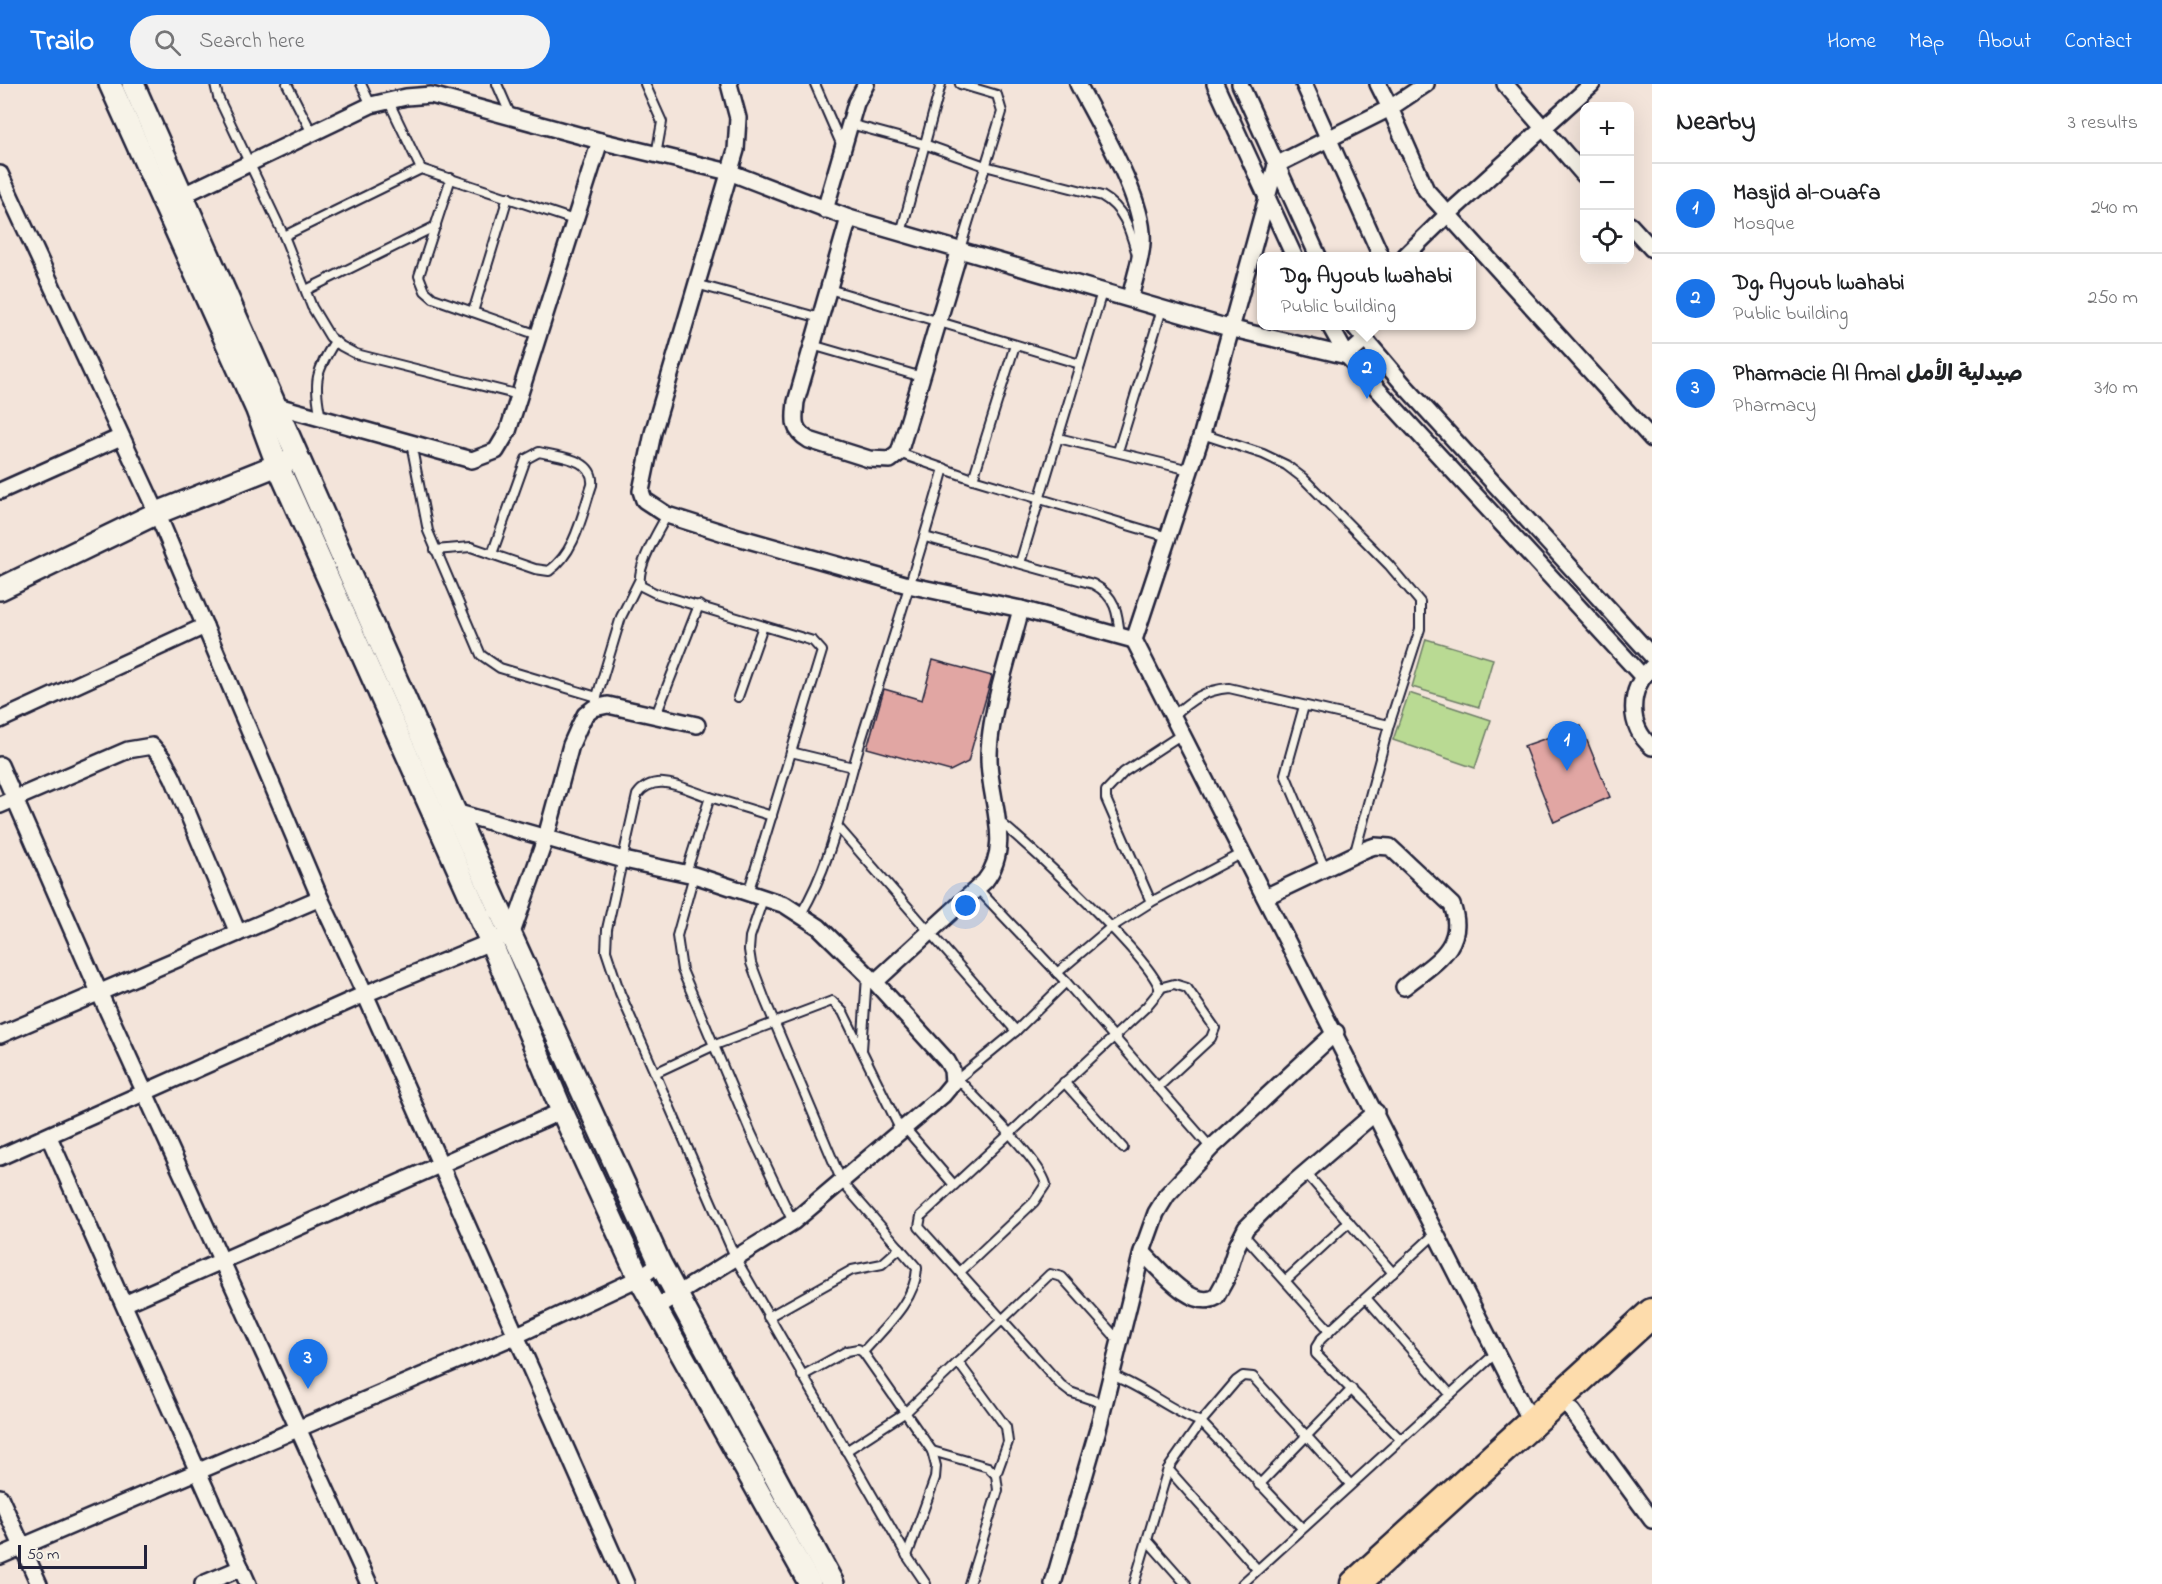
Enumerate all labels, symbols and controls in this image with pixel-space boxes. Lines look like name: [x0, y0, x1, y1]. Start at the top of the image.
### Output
search box: [130, 15, 550, 69]
text: Trailo: [30, 22, 94, 63]
icon: search: [151, 26, 184, 59]
text: Search here: [199, 26, 305, 58]
text: Home: [1827, 27, 1876, 57]
text: Map: [1909, 27, 1944, 57]
text: About: [1977, 27, 2031, 57]
text: Contact: [2064, 27, 2132, 57]
map controls: [1580, 102, 1634, 264]
button: +: [1580, 102, 1634, 156]
text: Nearby: [1676, 104, 1755, 142]
text: 3 results: [2068, 109, 2138, 138]
button: −: [1580, 156, 1634, 210]
text: Masjid al-Ouafa: [1733, 178, 1880, 210]
text: 1: [1692, 194, 1699, 223]
text: 240 m: [2091, 194, 2138, 223]
button: locate: [1580, 210, 1634, 264]
text: Mosque: [1733, 210, 1794, 239]
popup: [1257, 252, 1476, 330]
text: Dg. Ayoub lwahabi: [1281, 261, 1452, 293]
text: Dg. Ayoub lwahabi: [1733, 268, 1904, 300]
text: 2: [1691, 284, 1700, 313]
text: 250 m: [2087, 284, 2138, 313]
text: Public building: [1281, 293, 1396, 322]
text: Public building: [1733, 300, 1848, 329]
pin: 2: [1348, 350, 1386, 399]
text: Pharmacie Al Amal صيدلية الأمل: [1733, 359, 2023, 391]
text: 3: [1691, 374, 1700, 403]
text: 310 m: [2094, 374, 2138, 403]
text: Pharmacy: [1733, 392, 1816, 421]
pin: 1: [1548, 722, 1586, 771]
your location: [951, 891, 980, 920]
pin: 3: [288, 1340, 328, 1389]
scale bar: [18, 1542, 147, 1570]
text: 50 m: [27, 1543, 59, 1567]

